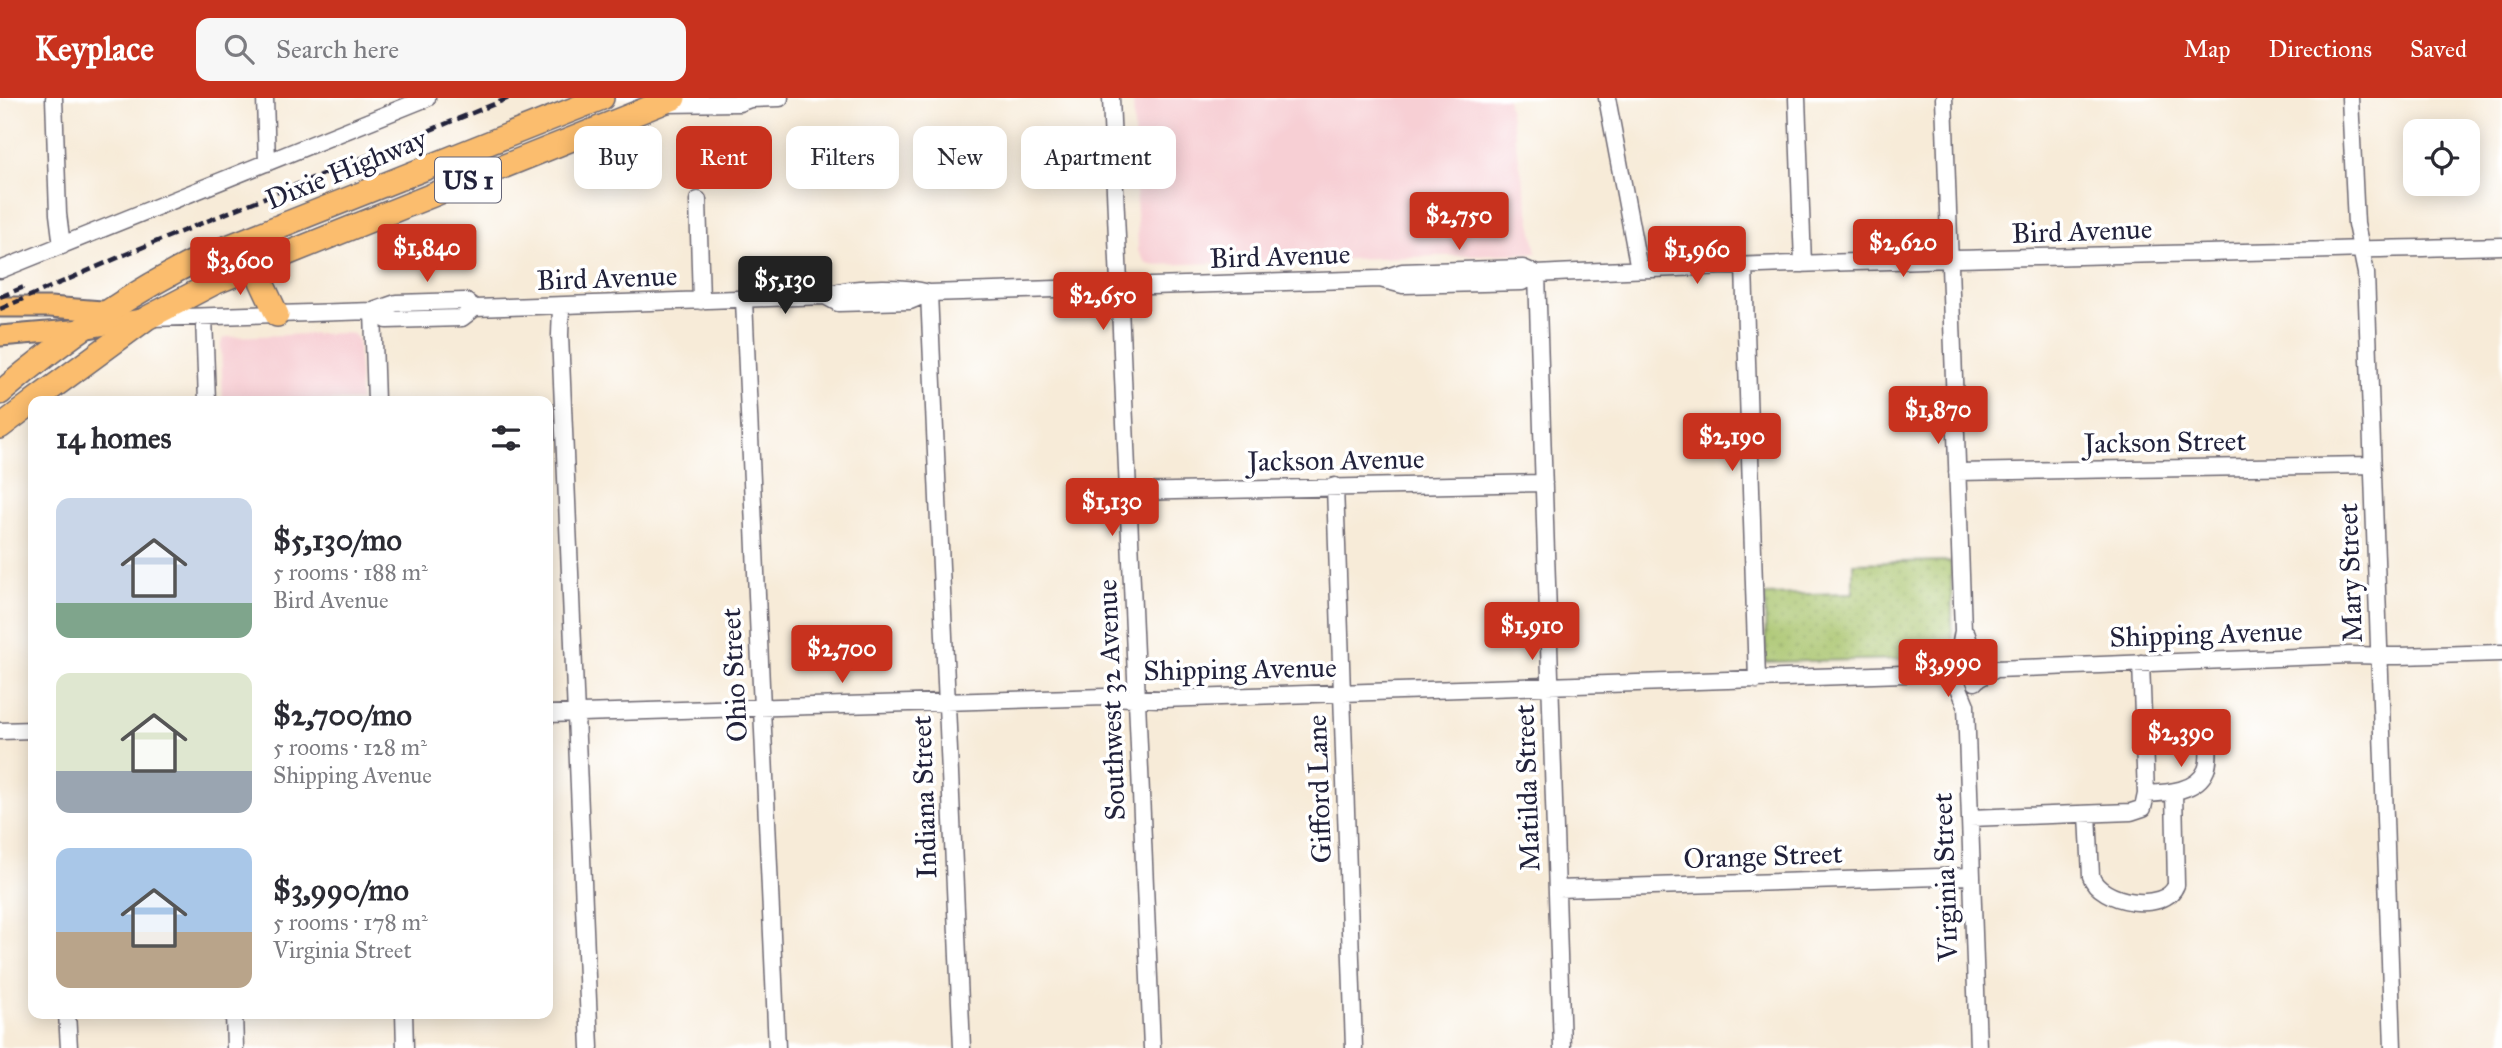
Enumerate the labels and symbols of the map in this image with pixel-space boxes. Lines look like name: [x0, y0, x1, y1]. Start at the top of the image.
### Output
street label: Dixie Highway: [260, 120, 432, 217]
road number: US 1: [435, 158, 501, 202]
pin: $2,750: [1402, 192, 1516, 252]
street label: Bird Avenue: [2011, 211, 2153, 251]
pin: $2,620: [1846, 220, 1960, 279]
pin: $1,840: [370, 225, 484, 284]
pin: $1,960: [1640, 226, 1754, 286]
street label: Bird Avenue: [1209, 236, 1351, 276]
pin: $3,600: [183, 238, 297, 297]
pin: $5,130: [728, 256, 842, 316]
street label: Bird Avenue: [536, 258, 678, 298]
pin: $2,650: [1046, 272, 1160, 332]
pin: $1,870: [1881, 386, 1995, 446]
pin: $2,190: [1675, 414, 1789, 473]
street label: Jackson Street: [2080, 423, 2247, 461]
street label: Jackson Avenue: [1244, 441, 1425, 479]
pin: $1,130: [1055, 478, 1169, 538]
street label: Mary Street: [2330, 502, 2370, 644]
street label: Southwest 32 Avenue: [1089, 579, 1133, 821]
pin: $1,910: [1475, 602, 1589, 662]
street label: Ohio Street: [713, 607, 755, 743]
street label: Shipping Avenue: [2109, 613, 2303, 655]
pin: $2,700: [785, 626, 899, 685]
pin: $3,990: [1891, 640, 2005, 699]
street label: Shipping Avenue: [1143, 650, 1337, 688]
street label: Matilda Street: [1507, 704, 1547, 872]
pin: $2,390: [2124, 710, 2238, 769]
street label: Gifford Lane: [1299, 714, 1339, 864]
street label: Indiana Street: [904, 715, 944, 879]
street label: Virginia Street: [1925, 792, 1965, 963]
street label: Orange Street: [1683, 836, 1843, 876]

